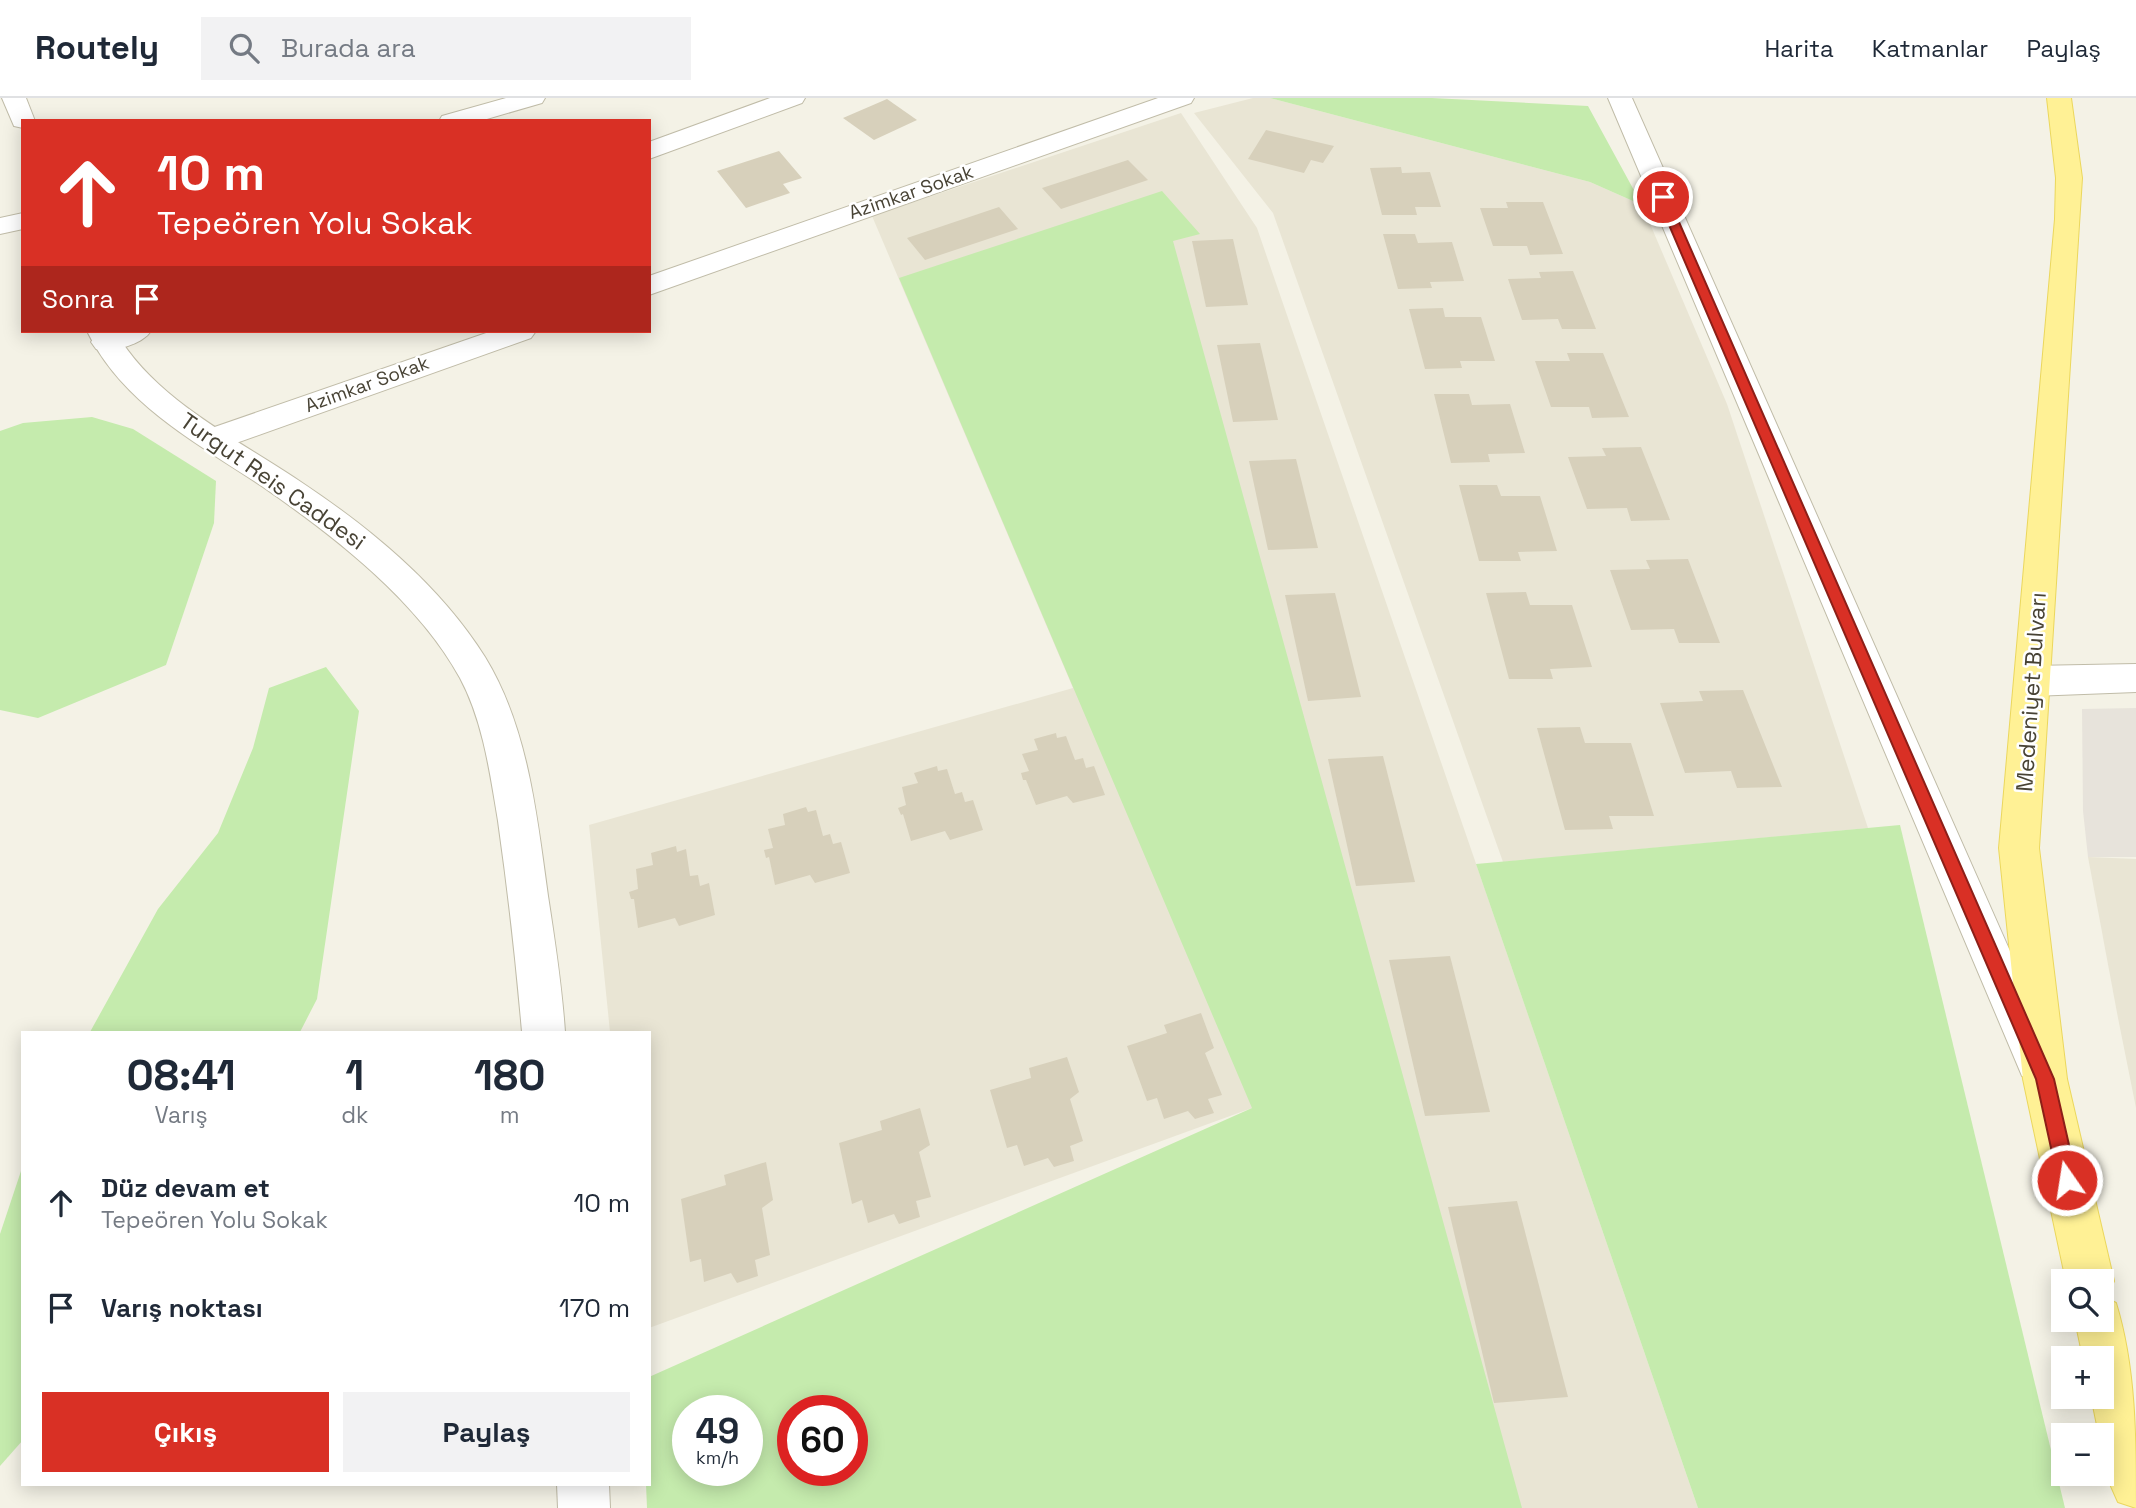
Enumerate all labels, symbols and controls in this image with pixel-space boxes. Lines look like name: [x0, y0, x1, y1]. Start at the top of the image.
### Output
search box: [201, 17, 691, 80]
text: Routely: [35, 27, 159, 69]
icon: search: [225, 29, 263, 67]
text: Burada ara: [281, 31, 416, 65]
text: Harita: [1765, 33, 1834, 64]
text: Katmanlar: [1872, 33, 1988, 64]
text: Paylaş: [2026, 33, 2101, 64]
text: 10 m: [157, 142, 265, 204]
icon: ahead: [42, 147, 133, 238]
street label: Azimkar Sokak: [845, 159, 977, 225]
pin: [1633, 167, 1693, 227]
icon: arrive: [1644, 178, 1682, 216]
text: Tepeören Yolu Sokak: [157, 203, 473, 243]
icon: arrive: [128, 280, 166, 318]
text: Sonra: [42, 282, 114, 316]
street label: Azimkar Sokak: [301, 350, 433, 418]
street label: Turgut Reis Caddesi: [174, 406, 372, 556]
street label: Medeniyet Bulvarı: [2009, 591, 2053, 793]
text: 08:41: [127, 1049, 236, 1102]
text: 1: [345, 1049, 364, 1102]
text: 180: [474, 1049, 545, 1102]
text: Varış: [155, 1100, 208, 1130]
text: dk: [341, 1100, 368, 1130]
text: m: [500, 1100, 520, 1130]
position arrow: [2030, 1143, 2104, 1217]
text: Düz devam et: [101, 1171, 270, 1205]
icon: ahead: [42, 1184, 80, 1222]
text: 10 m: [573, 1186, 630, 1220]
text: Tepeören Yolu Sokak: [101, 1205, 328, 1235]
map controls: [2051, 1269, 2114, 1486]
button: search: [2051, 1269, 2114, 1332]
icon: arrive: [42, 1289, 80, 1327]
text: Varış noktası: [101, 1291, 263, 1325]
text: 170 m: [559, 1291, 630, 1325]
button: +: [2051, 1346, 2114, 1409]
button: Çıkış: [42, 1392, 329, 1472]
button: Paylaş: [343, 1392, 630, 1472]
speed limit sign: 60: [777, 1395, 868, 1486]
text: 49: [696, 1409, 739, 1453]
button: −: [2051, 1423, 2114, 1486]
text: km/h: [696, 1446, 739, 1469]

